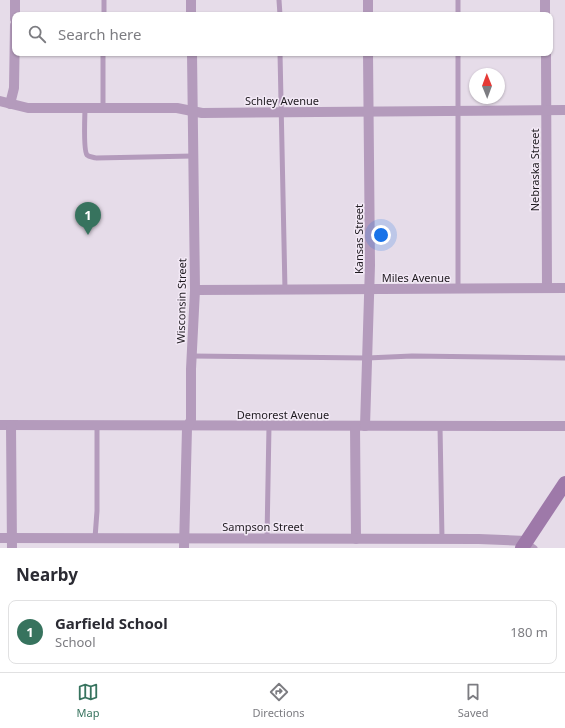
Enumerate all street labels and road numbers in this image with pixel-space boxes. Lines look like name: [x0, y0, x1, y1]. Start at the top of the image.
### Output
street label: Schley Avenue: [245, 93, 319, 108]
street label: Nebraska Street: [527, 129, 542, 211]
street label: Kansas Street: [351, 204, 366, 274]
street label: Wisconsin Street: [173, 258, 189, 344]
street label: Miles Avenue: [382, 270, 450, 285]
street label: Demorest Avenue: [237, 407, 329, 422]
street label: Sampson Street: [222, 519, 304, 534]

